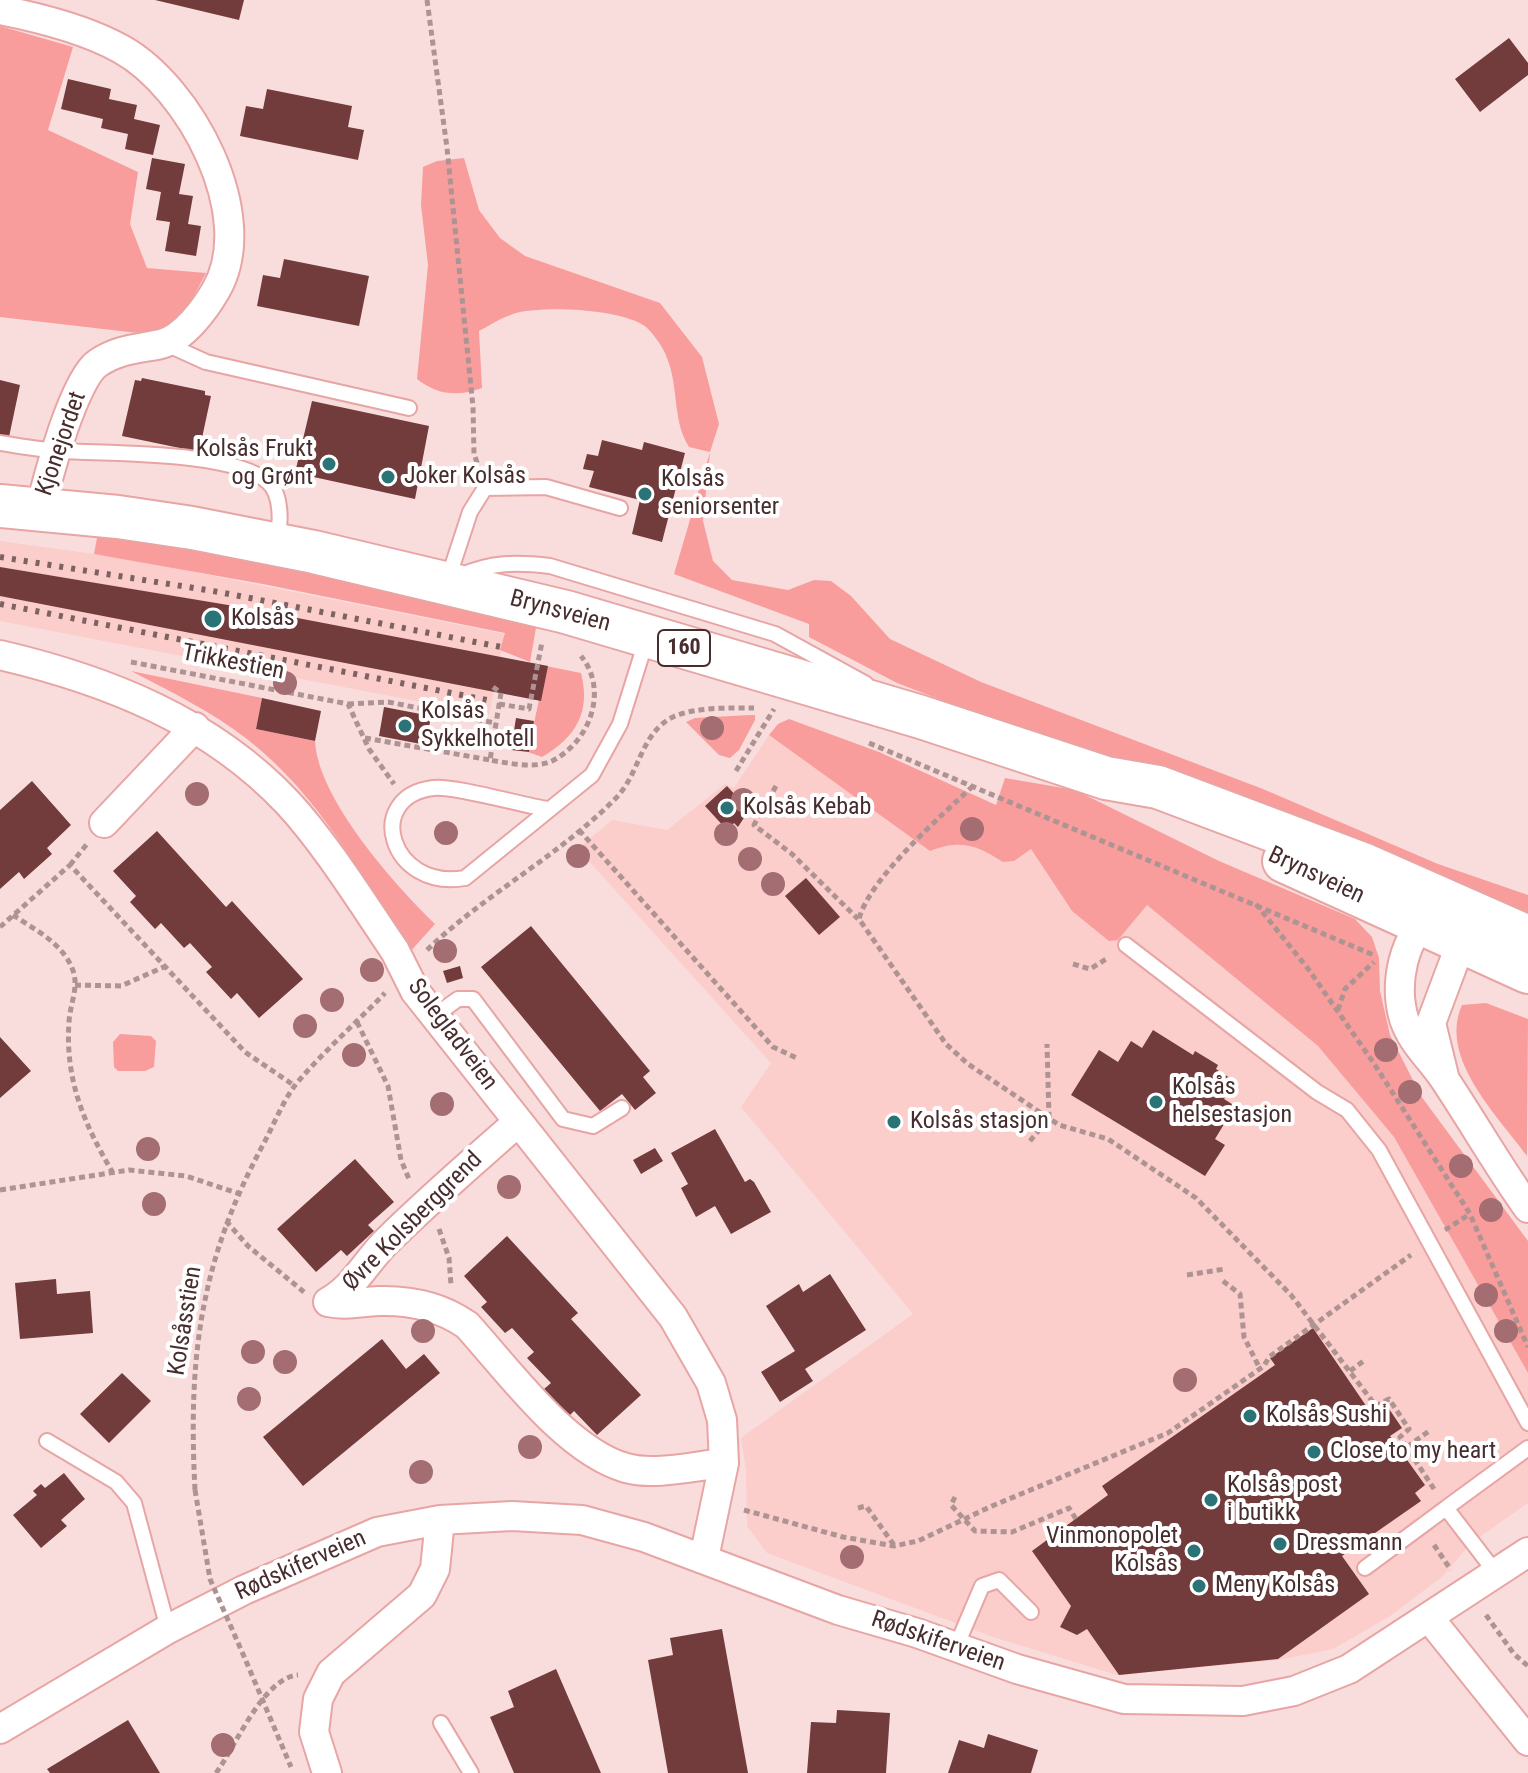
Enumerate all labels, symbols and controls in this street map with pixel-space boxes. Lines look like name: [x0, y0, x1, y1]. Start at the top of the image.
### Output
street label: Kjonejordet: [31, 388, 93, 500]
place label: Kolsås Frukt og Grønt: [196, 436, 313, 492]
marker: Kolsås Frukt og Grønt: [320, 455, 338, 473]
place label: Joker Kolsås: [404, 463, 526, 491]
place label: Kolsås seniorsenter: [661, 466, 779, 522]
marker: Joker Kolsås: [379, 468, 397, 486]
marker: Kolsås seniorsenter: [636, 485, 654, 503]
street label: Brynsveien: [507, 585, 613, 639]
place label: Kolsås: [231, 605, 295, 633]
marker: Kolsås: [202, 608, 224, 630]
road number: 160: [658, 630, 710, 666]
street label: Trikkestien: [179, 639, 287, 687]
place label: Kolsås Sykkelhotell: [421, 698, 535, 754]
marker: Kolsås Sykkelhotell: [396, 717, 414, 735]
place label: Kolsås Kebab: [743, 794, 871, 822]
marker: Kolsås Kebab: [718, 799, 736, 817]
street label: Brynsveien: [1263, 841, 1369, 911]
street label: Solegladveien: [401, 974, 503, 1096]
place label: Kolsås helsestasjon: [1172, 1074, 1292, 1130]
marker: Kolsås helsestasjon: [1147, 1093, 1165, 1111]
place label: Kolsås stasjon: [910, 1108, 1049, 1136]
marker: Kolsås stasjon: [885, 1113, 903, 1131]
street label: Øvre Kolsberggrend: [337, 1146, 489, 1298]
street label: Kolsåsstien: [163, 1264, 209, 1378]
place label: Kolsås Sushi: [1266, 1402, 1387, 1430]
marker: Kolsås Sushi: [1241, 1407, 1259, 1425]
place label: Close to my heart: [1330, 1438, 1496, 1466]
marker: Close to my heart: [1305, 1443, 1323, 1461]
place label: Kolsås post i butikk: [1227, 1472, 1338, 1528]
marker: Kolsås post i butikk: [1202, 1491, 1220, 1509]
place label: Vinmonopolet Kolsås: [1046, 1523, 1178, 1579]
street label: Rødskiferveien: [231, 1524, 371, 1608]
place label: Dressmann: [1296, 1530, 1403, 1558]
marker: Dressmann: [1271, 1535, 1289, 1553]
marker: Vinmonopolet Kolsås: [1185, 1542, 1203, 1560]
place label: Meny Kolsås: [1215, 1572, 1335, 1600]
marker: Meny Kolsås: [1190, 1577, 1208, 1595]
street label: Rødskiferveien: [867, 1606, 1009, 1678]

